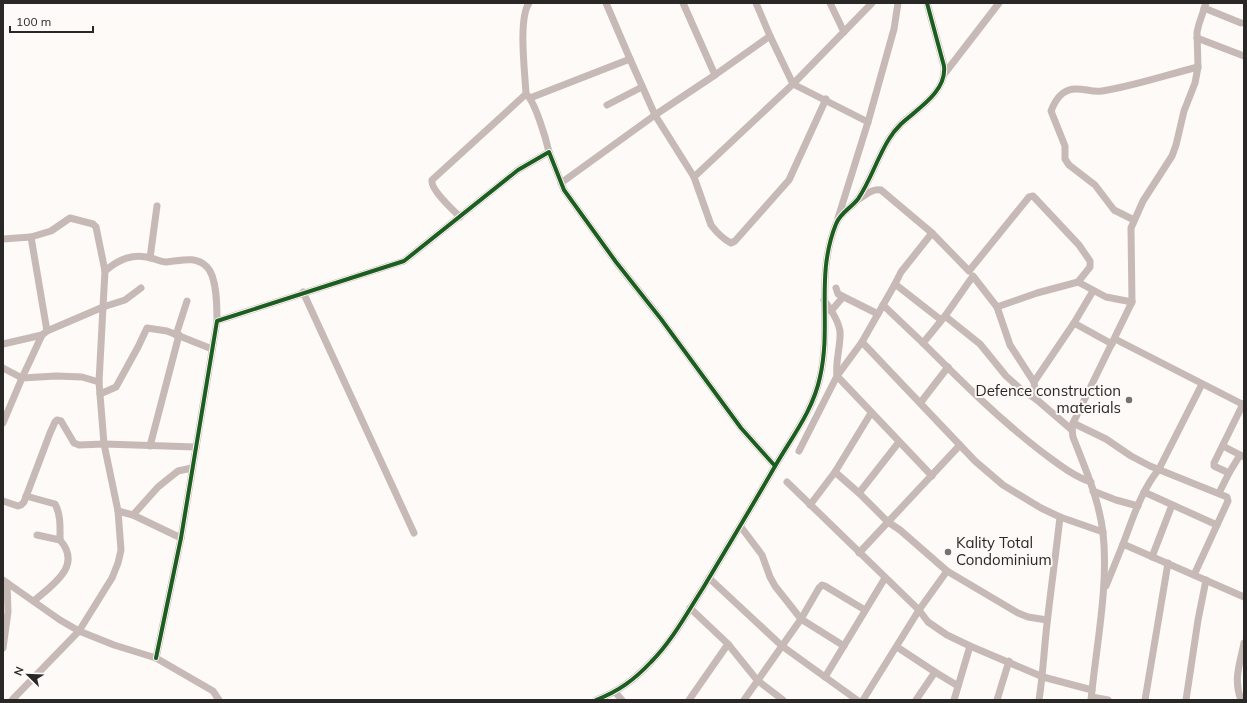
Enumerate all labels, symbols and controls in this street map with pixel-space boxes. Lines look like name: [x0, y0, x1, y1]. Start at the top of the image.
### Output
scale bar: [10, 8, 93, 34]
text: 100 m: [16, 14, 51, 29]
place label: Defence construction materials: [976, 381, 1121, 417]
marker: Defence construction materials: [1124, 395, 1134, 405]
place label: Kality Total Condominium: [956, 533, 1052, 569]
marker: Kality Total Condominium: [943, 547, 953, 557]
north arrow: [8, 655, 48, 695]
text: N: [11, 665, 27, 678]

